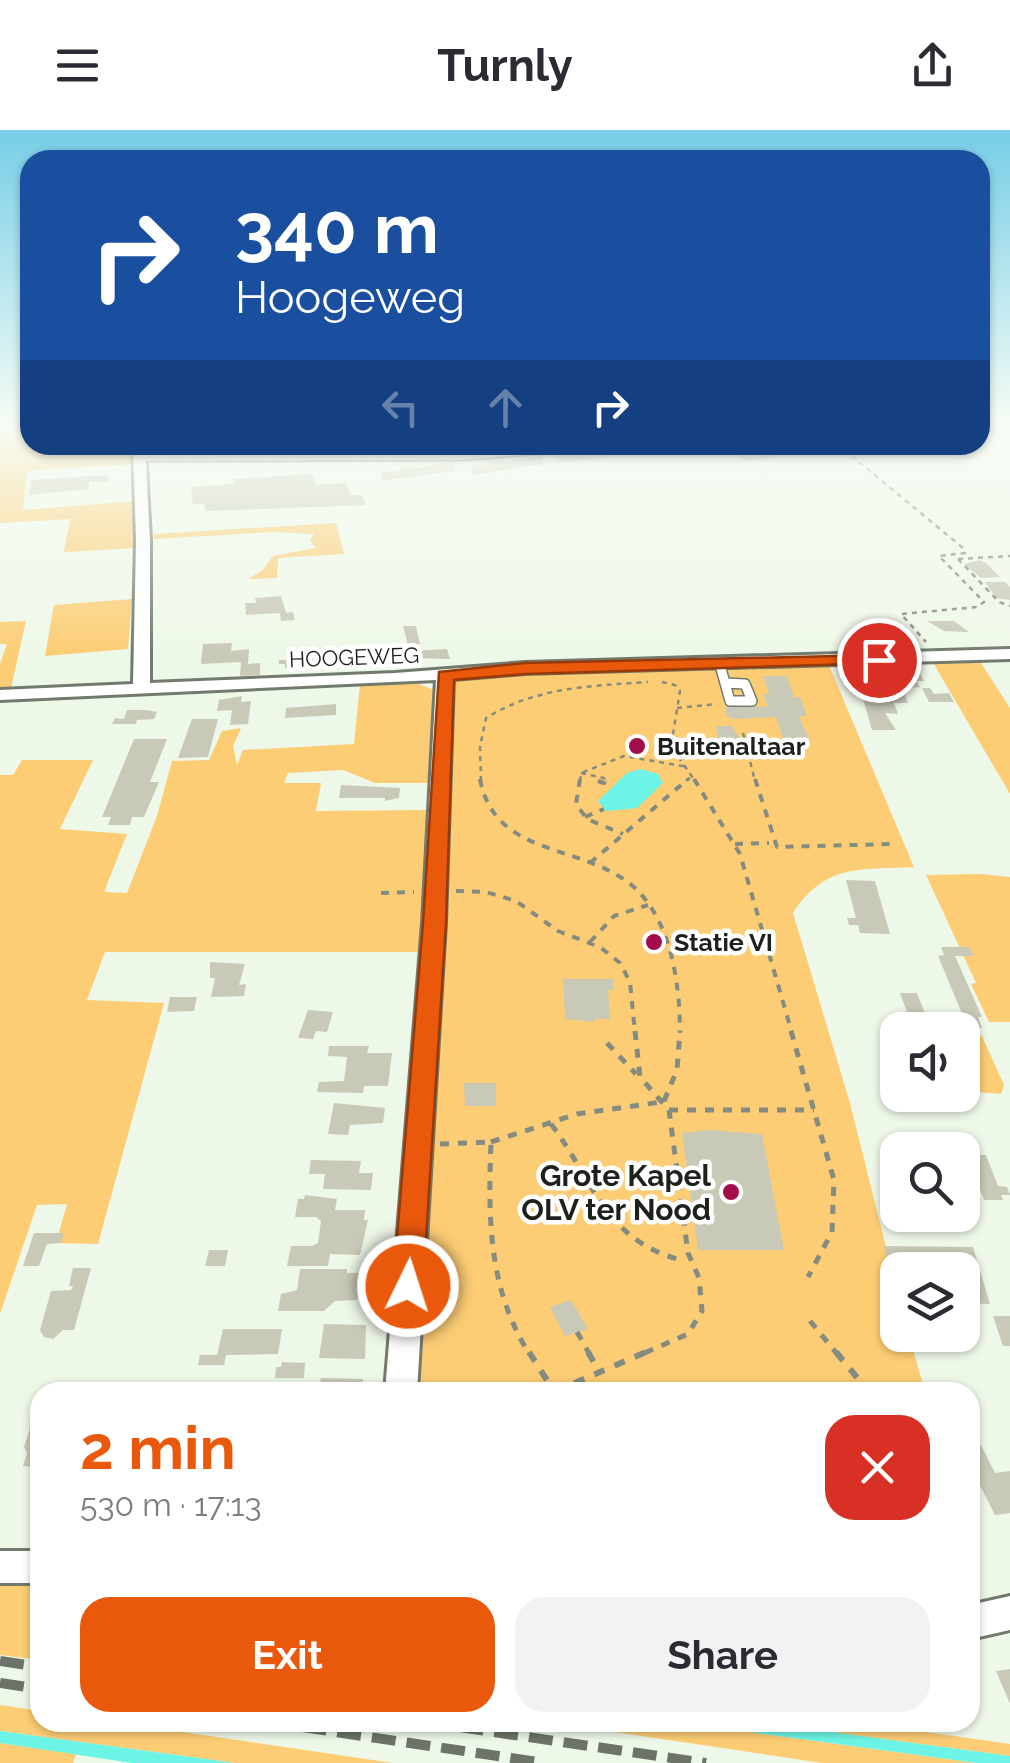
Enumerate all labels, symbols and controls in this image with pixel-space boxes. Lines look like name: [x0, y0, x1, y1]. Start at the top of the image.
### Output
icon: menu: [50, 38, 105, 93]
icon: share: [905, 38, 960, 93]
text: Turnly: [437, 39, 573, 92]
text: 340 m: [235, 187, 439, 269]
icon: right: [70, 190, 200, 320]
text: Hoogeweg: [235, 271, 465, 324]
icon: left: [373, 380, 428, 435]
icon: ahead: [478, 380, 533, 435]
icon: right: [583, 380, 638, 435]
pin: [837, 618, 922, 703]
icon: arrive: [852, 633, 907, 688]
street label: HOOGEWEG: [288, 642, 420, 672]
place label: Buitenaltaar: [657, 731, 806, 761]
marker: Buitenaltaar: [626, 735, 648, 757]
place label: Statie VI: [674, 927, 773, 957]
marker: Statie VI: [643, 931, 665, 953]
map controls: [880, 1012, 980, 1352]
button: sound: [880, 1012, 980, 1112]
button: search: [880, 1132, 980, 1232]
place label: Grote Kapel OLV ter Nood: [521, 1158, 711, 1227]
marker: Grote Kapel OLV ter Nood: [720, 1181, 742, 1203]
position arrow: [356, 1234, 460, 1338]
button: layers: [880, 1252, 980, 1352]
text: 2 min: [80, 1413, 236, 1483]
button: close: [825, 1415, 930, 1520]
text: 530 m · 17:13: [80, 1486, 262, 1523]
button: Exit: [80, 1597, 495, 1712]
button: Share: [515, 1597, 930, 1712]

